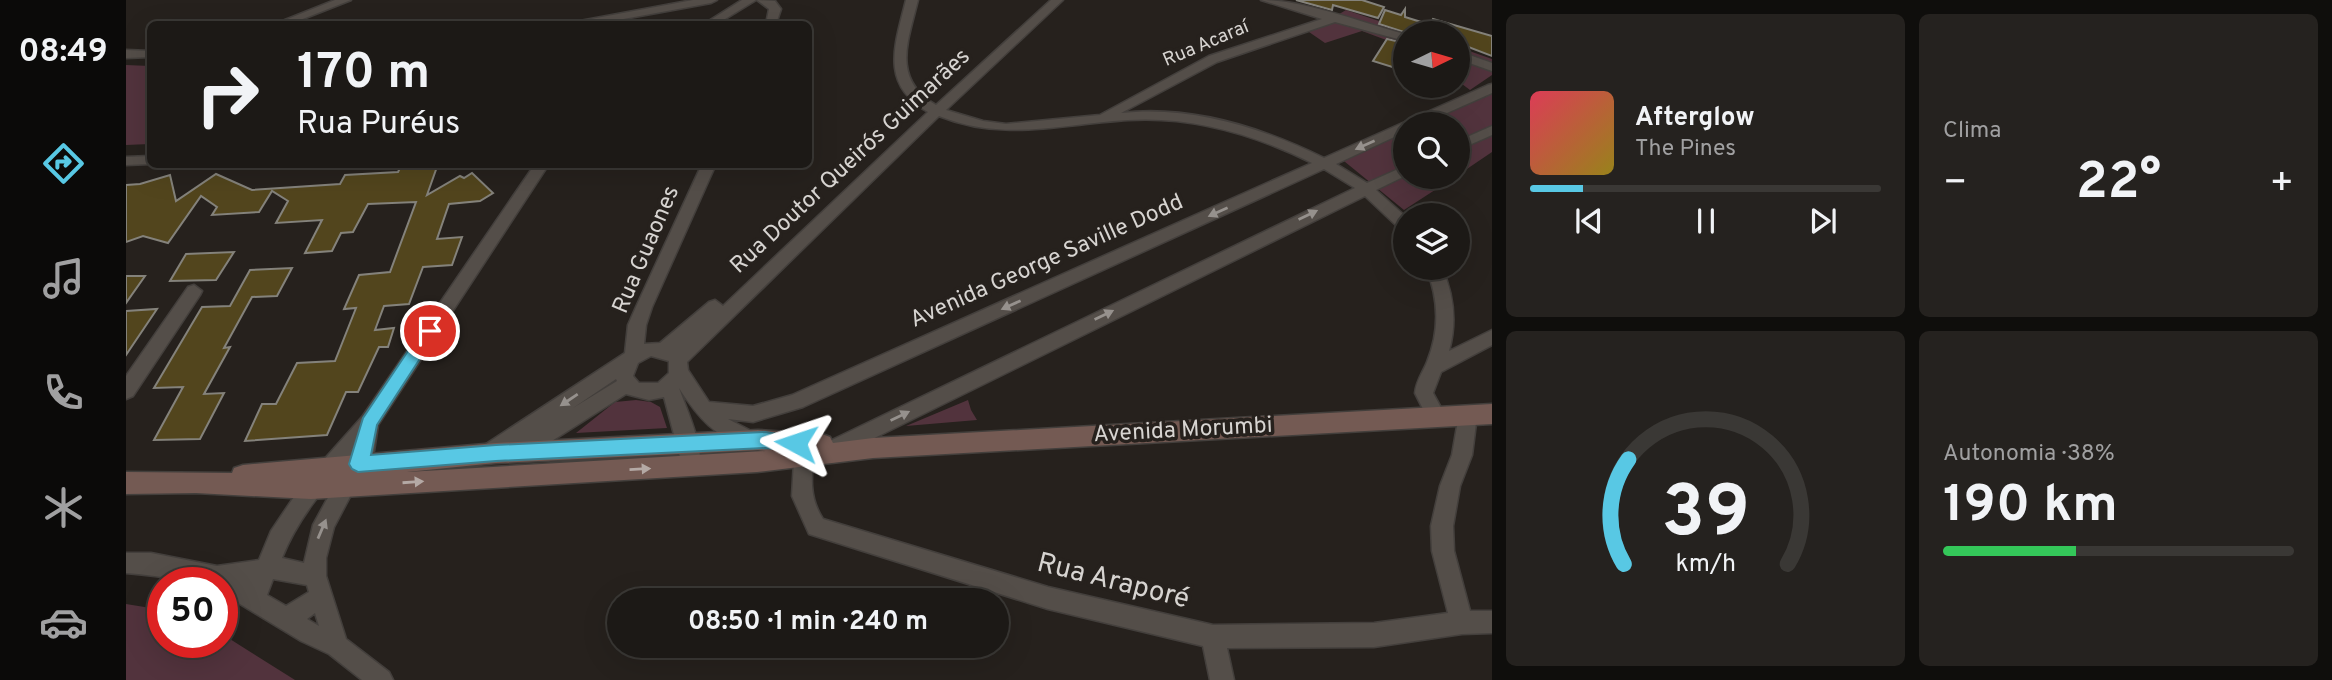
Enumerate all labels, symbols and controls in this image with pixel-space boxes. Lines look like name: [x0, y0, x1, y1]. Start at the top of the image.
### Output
street label: Rua Acaraí: [1159, 14, 1255, 73]
north arrow: [1393, 21, 1470, 98]
map controls: [1393, 21, 1470, 280]
text: 08:49: [18, 33, 108, 73]
street label: Rua Doutor Queirós Guimarães: [725, 43, 977, 281]
text: 170 m: [297, 44, 430, 106]
icon: right: [182, 49, 273, 140]
text: Afterglow: [1635, 102, 1755, 135]
text: Rua Puréus: [297, 105, 460, 145]
button: search: [1393, 112, 1470, 189]
text: Clima: [1943, 117, 2001, 146]
text: The Pines: [1635, 135, 1736, 164]
icon: directions: [39, 139, 88, 188]
one-way arrow: [1355, 140, 1375, 151]
text: 22°: [2076, 151, 2161, 217]
text: −: [1943, 160, 1968, 209]
text: +: [2269, 160, 2294, 209]
street label: Rua Guaones: [607, 182, 687, 318]
street label: Avenida George Saville Dodd: [906, 189, 1188, 335]
icon: previous: [1570, 202, 1608, 240]
icon: pause: [1687, 202, 1725, 240]
icon: next: [1804, 202, 1842, 240]
button: layers: [1393, 203, 1470, 280]
one-way arrow: [1208, 207, 1229, 218]
one-way arrow: [1298, 210, 1318, 221]
icon: music: [39, 254, 88, 303]
one-way arrow: [1001, 299, 1021, 311]
pin: [400, 301, 460, 361]
one-way arrow: [1094, 310, 1114, 321]
icon: arrive: [411, 312, 449, 350]
icon: phone: [39, 368, 88, 417]
one-way arrow: [560, 393, 578, 407]
position arrow: [759, 406, 833, 480]
one-way arrow: [890, 410, 910, 421]
street label: Avenida Morumbi: [1093, 412, 1273, 450]
text: Autonomia · 38%: [1943, 440, 2115, 469]
one-way arrow: [629, 463, 651, 474]
text: 39: [1661, 471, 1750, 563]
text: 190 km: [1943, 474, 2118, 540]
one-way arrow: [402, 476, 424, 487]
icon: climate: [39, 483, 88, 532]
one-way arrow: [317, 518, 328, 539]
street label: Rua Araporé: [1033, 546, 1193, 618]
text: km/h: [1675, 549, 1736, 581]
speed limit sign: 50: [147, 567, 238, 658]
icon: car: [39, 598, 88, 647]
text: 08:50 · 1 min · 240 m: [688, 606, 928, 639]

